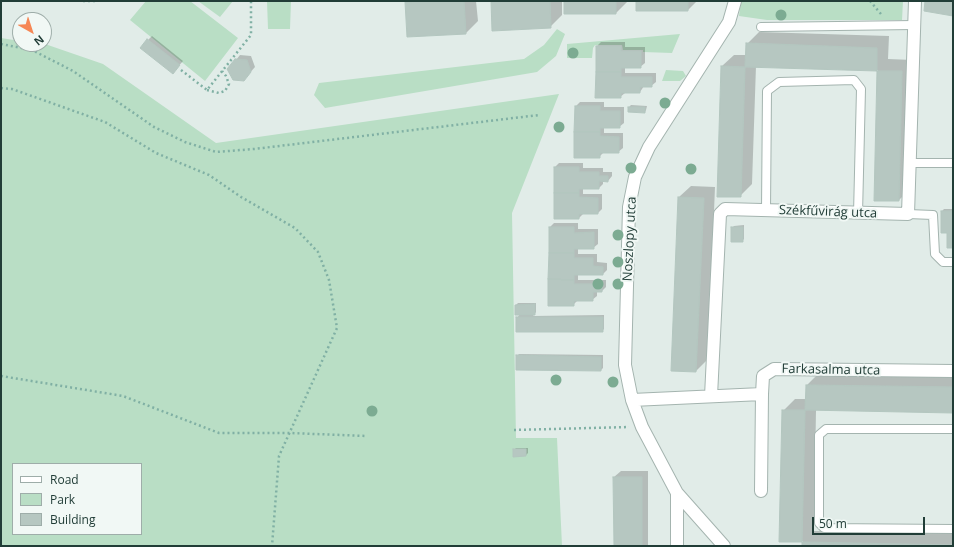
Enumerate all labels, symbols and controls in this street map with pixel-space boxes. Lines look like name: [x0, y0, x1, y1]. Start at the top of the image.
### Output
north arrow: [12, 12, 52, 52]
text: N: [31, 32, 47, 50]
street label: Noszlopy utca: [620, 196, 640, 282]
street label: Székfűvirág utca: [779, 202, 877, 222]
street label: Farkasalma utca: [782, 361, 880, 379]
legend: [12, 463, 142, 535]
text: Road: [50, 471, 79, 488]
text: Park: [50, 491, 75, 508]
scale bar: [814, 509, 927, 535]
text: Building: [50, 511, 95, 528]
text: 50 m: [819, 515, 847, 532]

